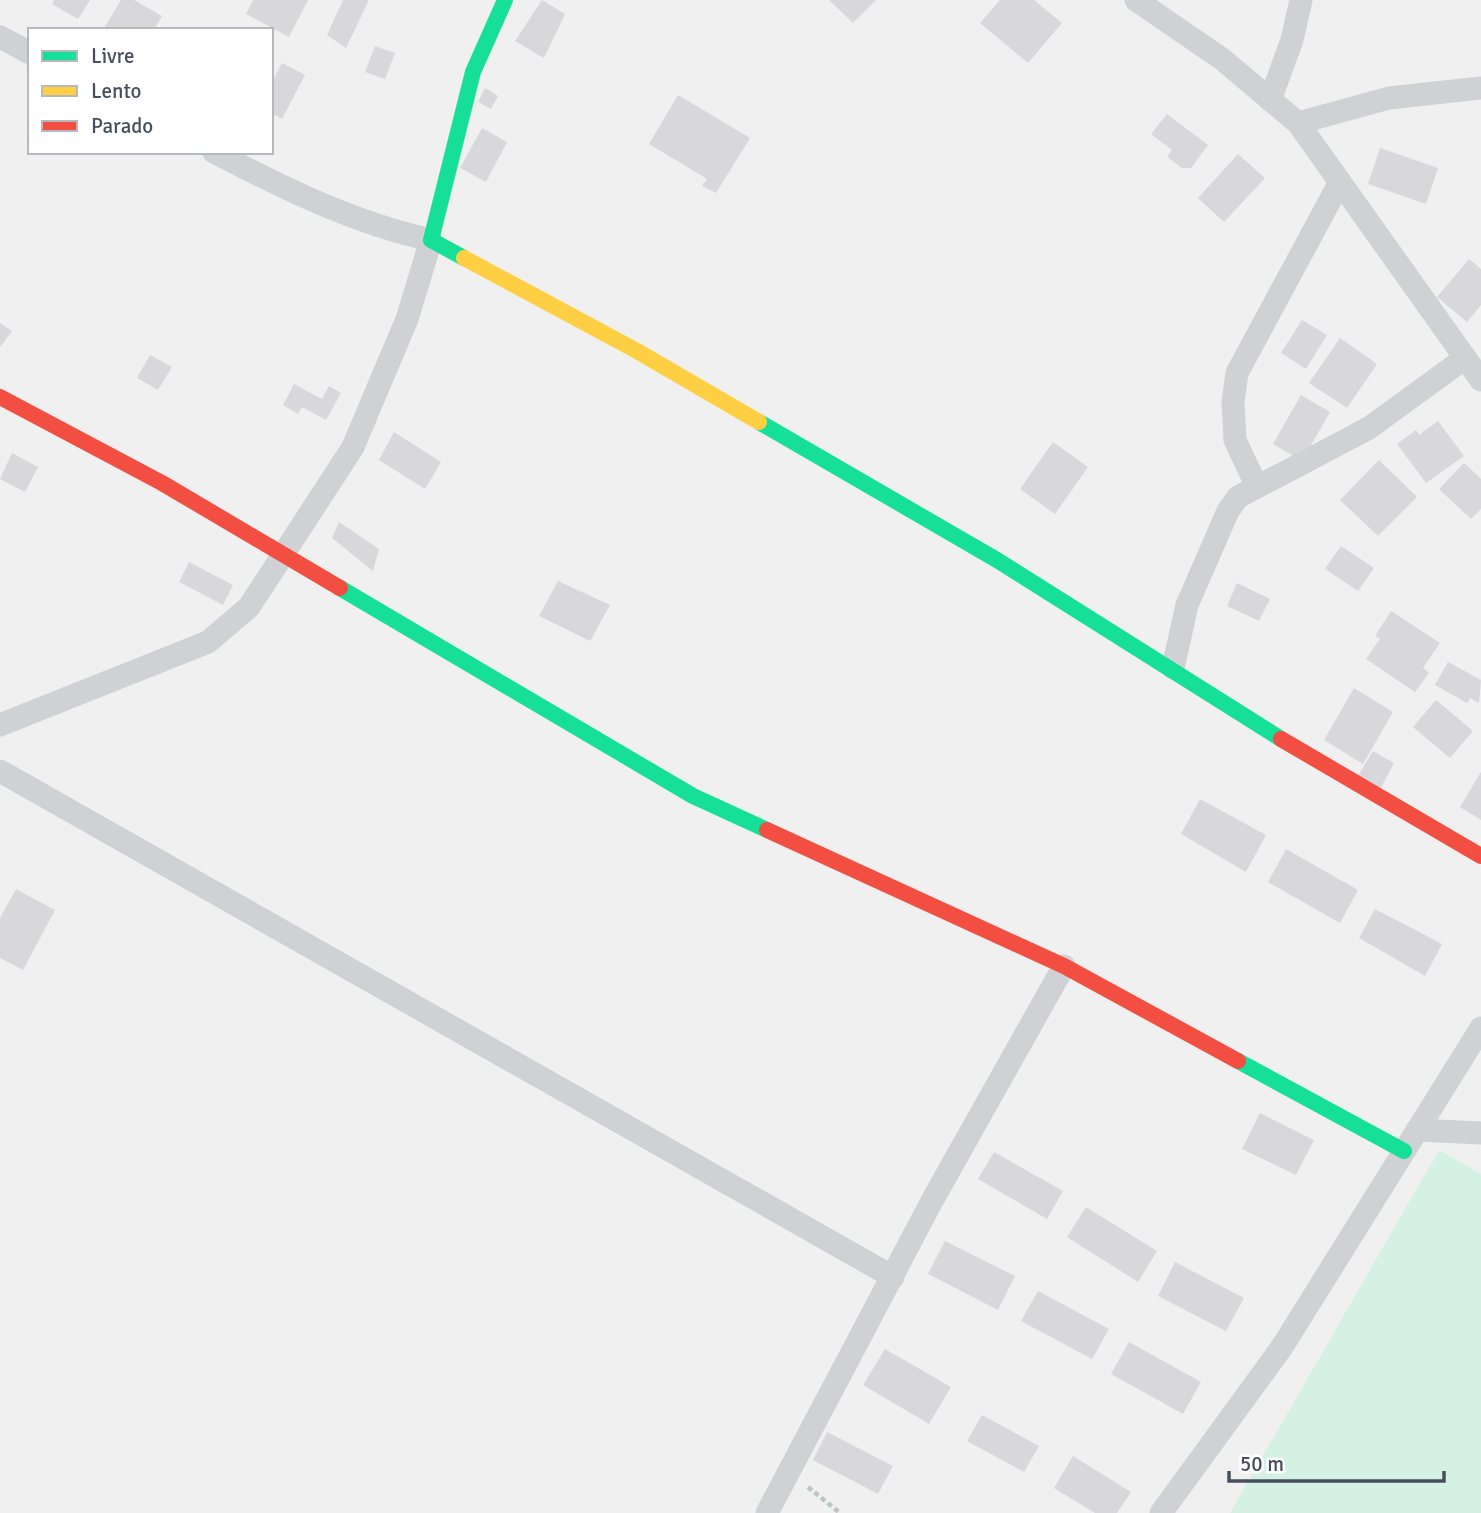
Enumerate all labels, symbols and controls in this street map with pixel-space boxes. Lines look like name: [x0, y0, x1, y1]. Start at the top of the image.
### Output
legend: [28, 28, 273, 154]
text: Livre: [91, 43, 134, 69]
text: Lento: [91, 78, 141, 104]
text: Parado: [91, 113, 153, 139]
scale bar: [1229, 1440, 1444, 1484]
text: 50 m: [1240, 1451, 1284, 1477]

